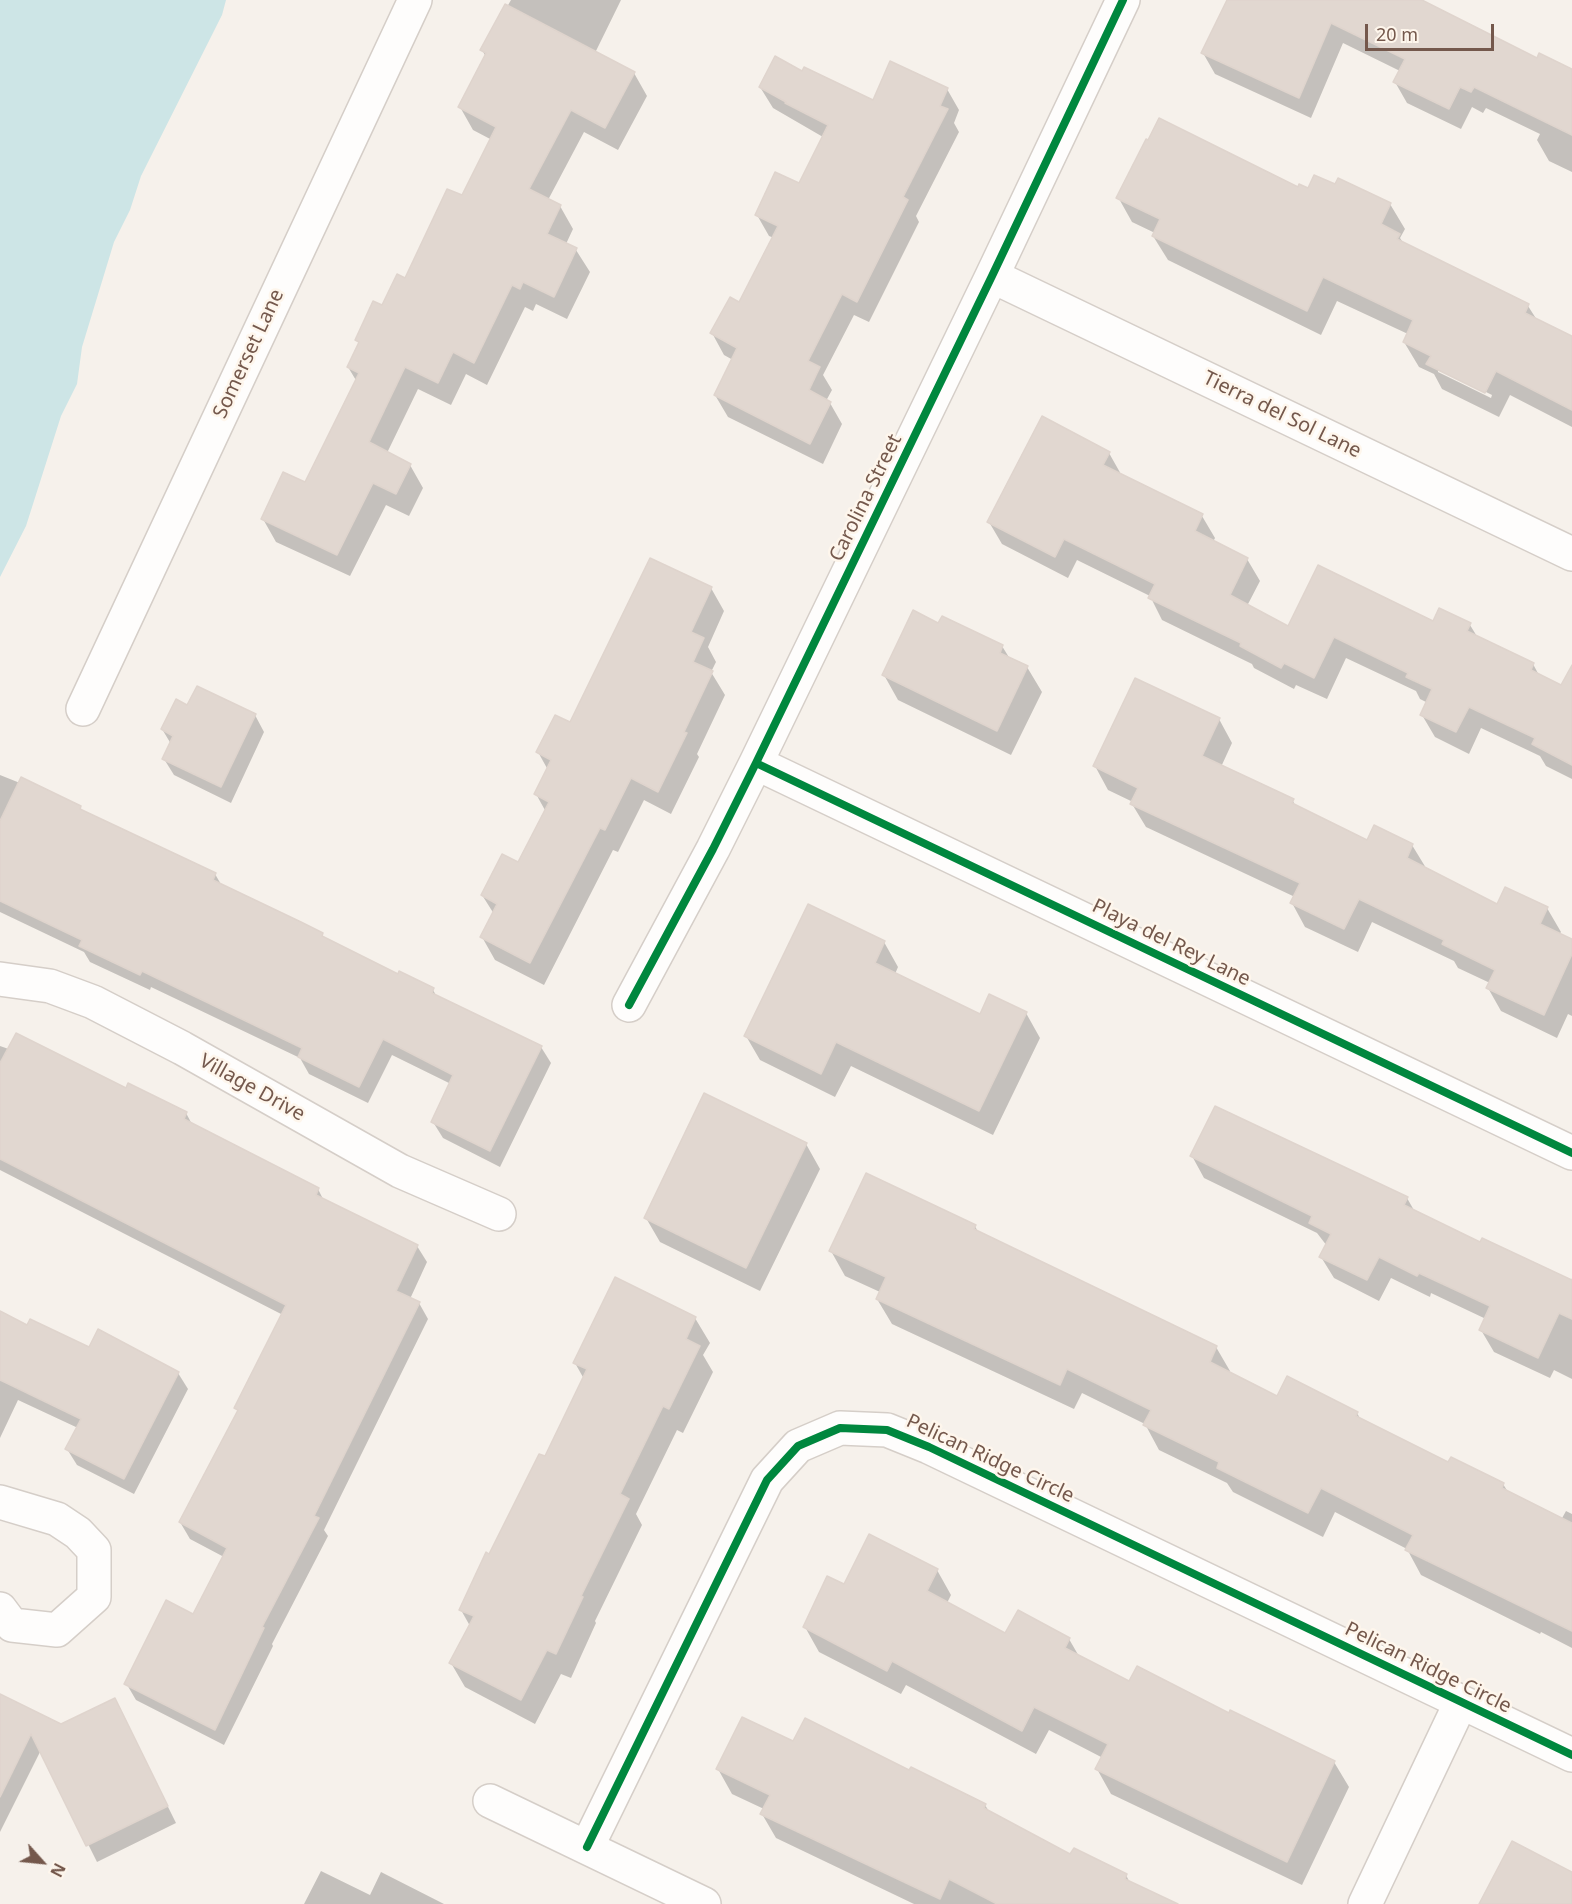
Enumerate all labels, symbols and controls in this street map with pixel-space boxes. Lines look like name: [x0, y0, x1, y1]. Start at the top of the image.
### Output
scale bar: [1368, 12, 1497, 50]
text: 20 m: [1376, 22, 1418, 46]
street label: Somerset Lane: [209, 286, 289, 422]
street label: Tierra del Sol Lane: [1199, 366, 1365, 464]
street label: Carolina Street: [825, 430, 907, 566]
street label: Playa del Rey Lane: [1088, 894, 1254, 992]
street label: Village Drive: [195, 1049, 309, 1127]
street label: Pelican Ridge Circle: [902, 1410, 1078, 1508]
street label: Pelican Ridge Circle: [1341, 1617, 1515, 1719]
north arrow: [12, 1832, 72, 1892]
text: N: [45, 1859, 71, 1881]

